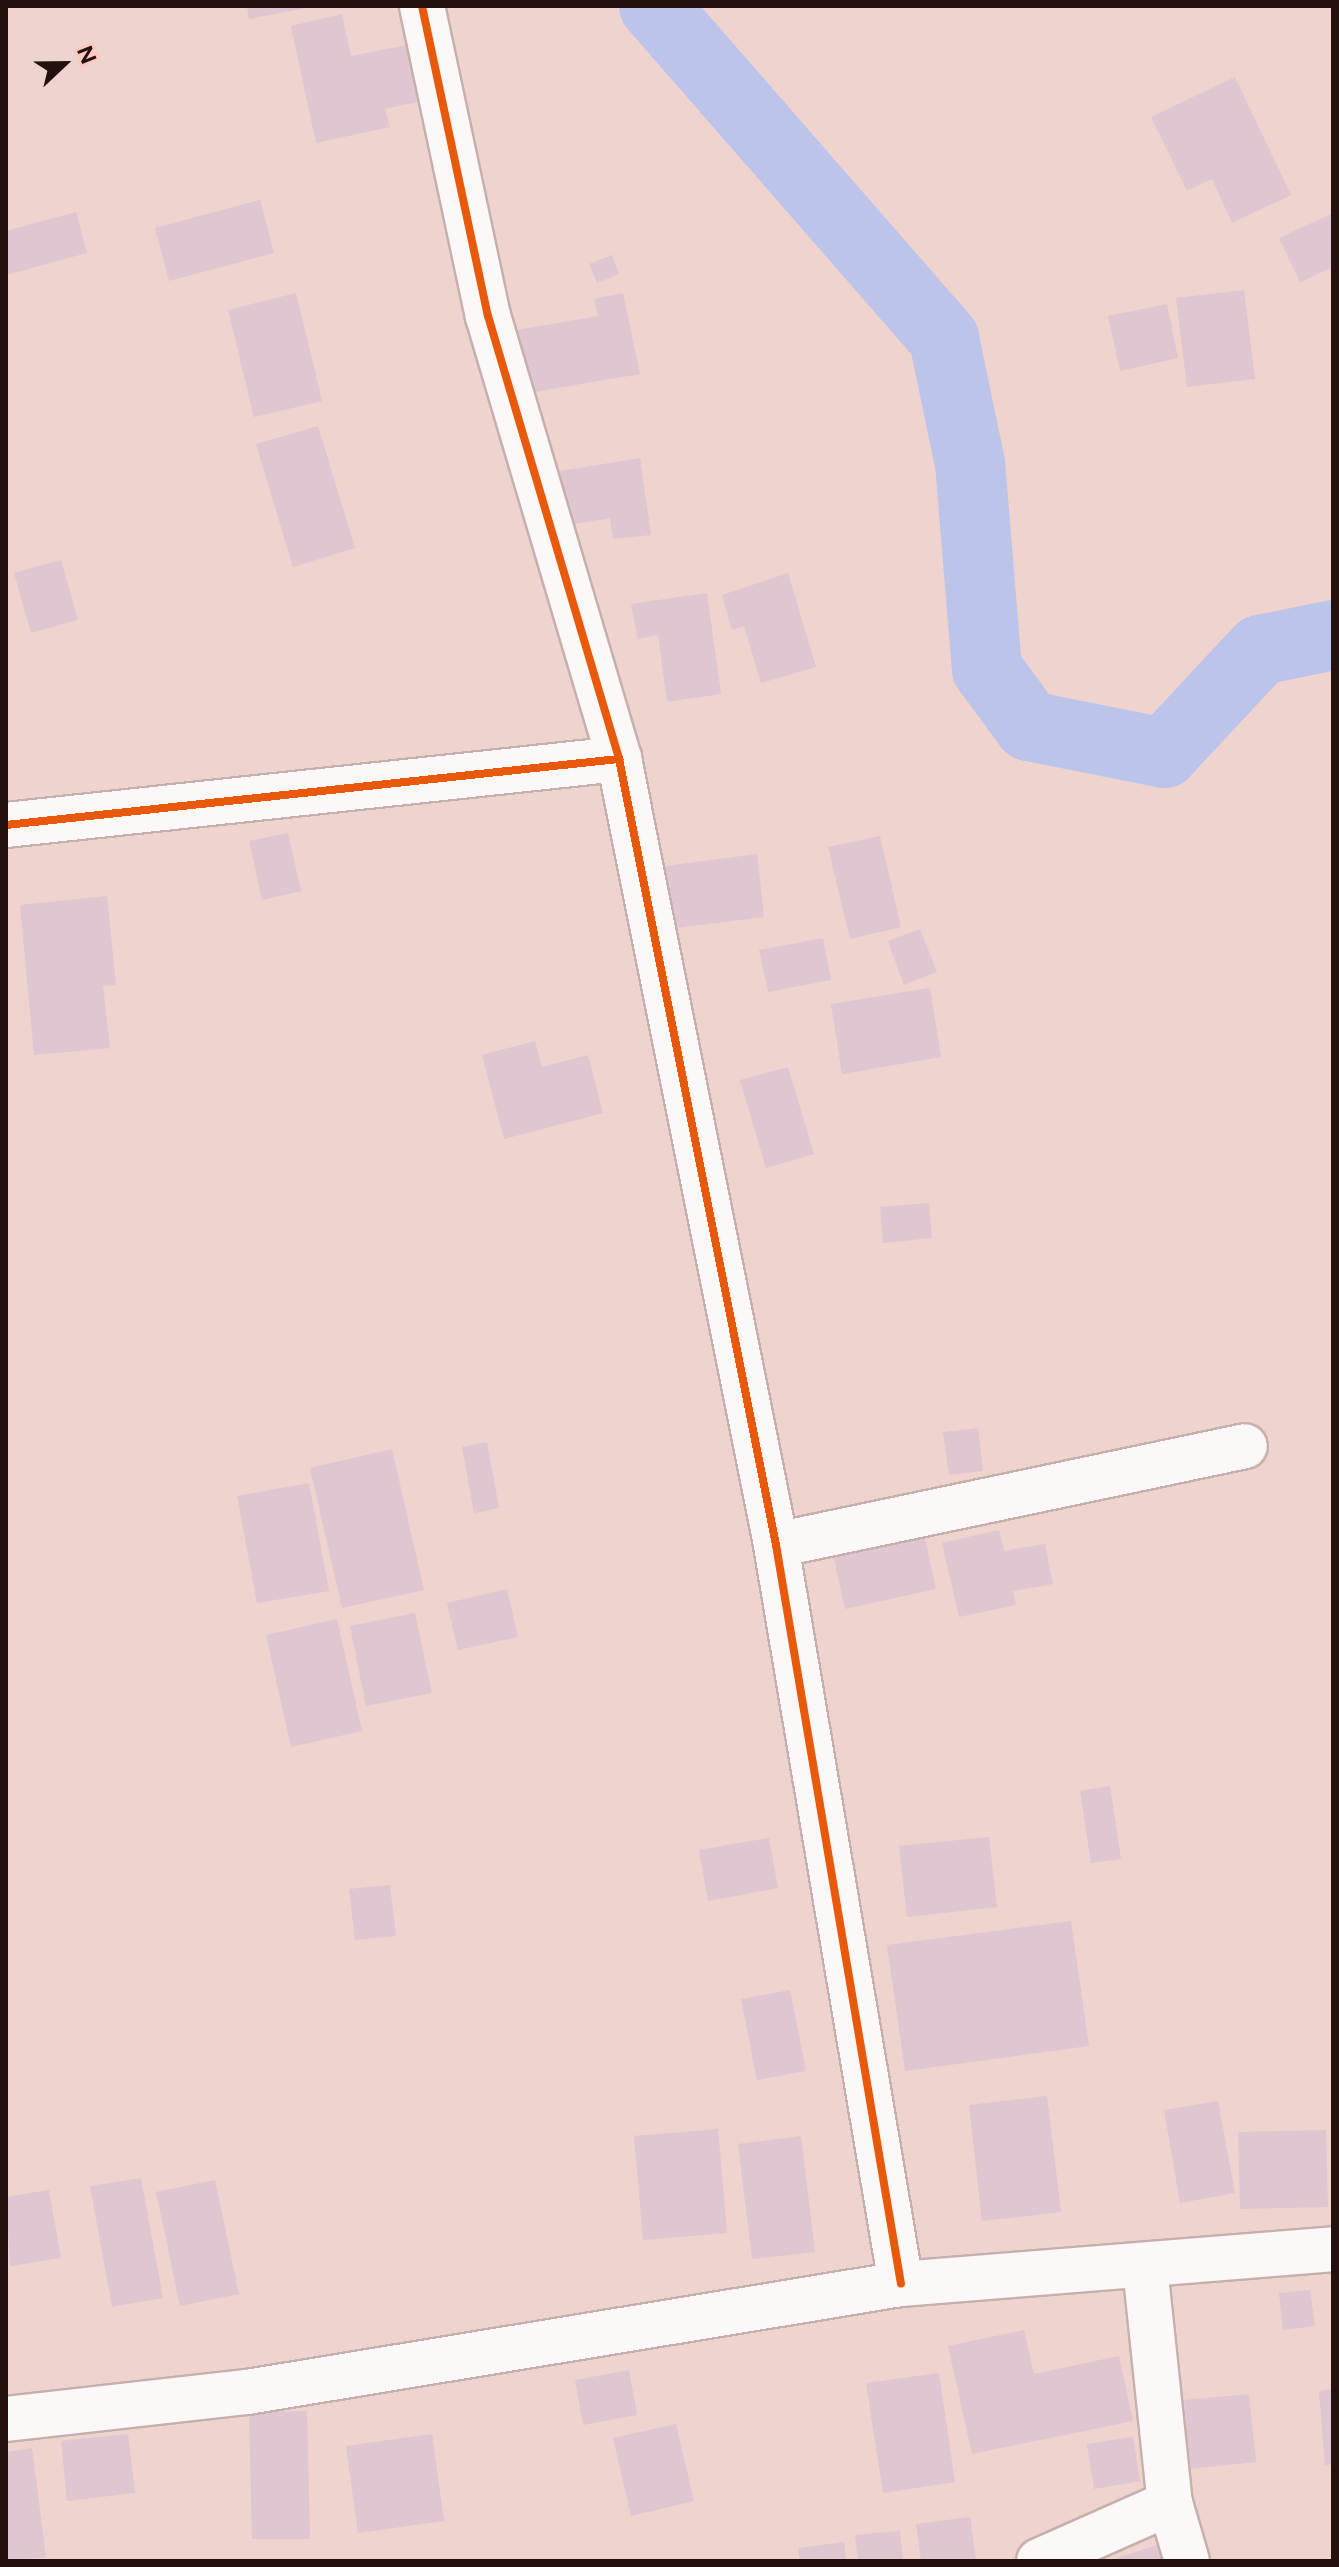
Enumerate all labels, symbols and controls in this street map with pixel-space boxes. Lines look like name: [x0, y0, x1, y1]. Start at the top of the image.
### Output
north arrow: [24, 24, 104, 104]
text: N: [71, 42, 102, 68]

